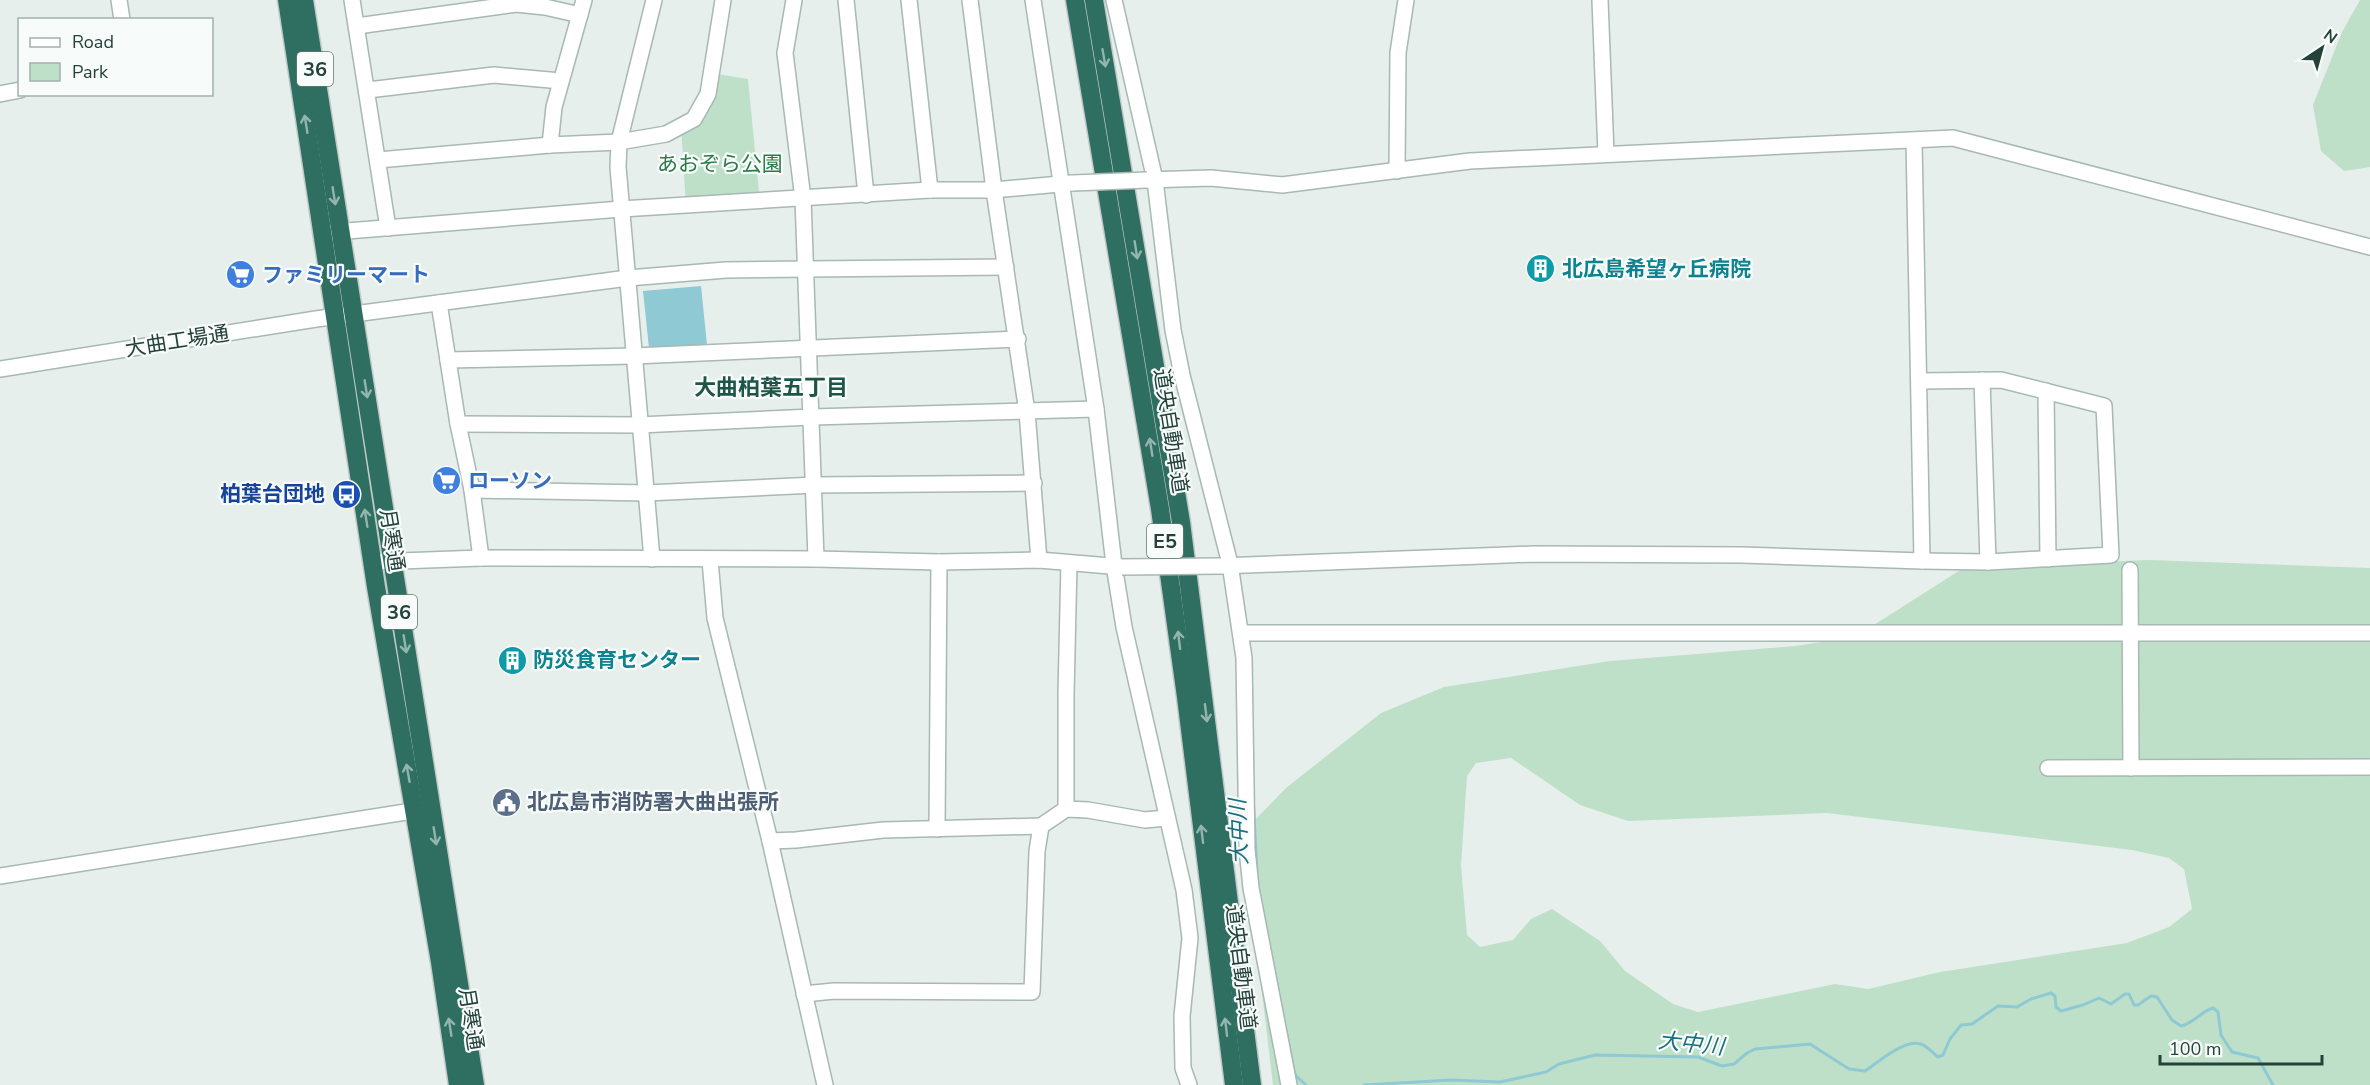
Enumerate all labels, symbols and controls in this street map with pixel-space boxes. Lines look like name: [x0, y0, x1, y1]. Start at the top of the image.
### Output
legend: [18, 18, 213, 96]
north arrow: [2292, 18, 2352, 78]
text: N: [2319, 24, 2342, 49]
text: Road: [72, 30, 114, 54]
one-way arrow: [1099, 47, 1110, 67]
road number: 36: [297, 52, 333, 86]
text: Park: [72, 60, 109, 84]
one-way arrow: [300, 115, 311, 135]
park label: あおぞら公園: [657, 150, 783, 178]
one-way arrow: [328, 186, 339, 206]
one-way arrow: [1131, 239, 1142, 259]
building icon: 北広島希望ヶ丘病院: [1525, 253, 1557, 285]
place label: 北広島希望ヶ丘病院: [1562, 255, 1751, 283]
supermarket icon: ファミリーマート: [225, 259, 257, 291]
place label: ファミリーマート: [262, 261, 430, 289]
street label: 大曲工場通: [123, 319, 231, 363]
street label: 道央自動車道: [1147, 367, 1195, 495]
district label: 大曲柏葉五丁目: [694, 373, 848, 403]
one-way arrow: [360, 378, 371, 398]
one-way arrow: [1145, 438, 1156, 457]
supermarket icon: ローソン: [431, 465, 463, 497]
place label: ローソン: [468, 467, 552, 495]
bus stop icon: 柏葉台団地: [330, 478, 362, 510]
place label: 柏葉台団地: [220, 480, 325, 508]
street label: 月寒通: [373, 507, 411, 573]
one-way arrow: [360, 509, 371, 528]
road number: E5: [1147, 524, 1183, 558]
road number: 36: [381, 595, 417, 629]
one-way arrow: [1173, 631, 1184, 650]
one-way arrow: [399, 633, 410, 653]
building icon: 防災食育センター: [496, 644, 528, 676]
place label: 防災食育センター: [533, 646, 701, 674]
one-way arrow: [1201, 702, 1212, 722]
one-way arrow: [402, 763, 413, 783]
public building icon: 北広島市消防署大曲出張所: [490, 786, 522, 818]
place label: 北広島市消防署大曲出張所: [527, 788, 779, 816]
water label: 大中川: [1223, 797, 1255, 866]
one-way arrow: [1196, 824, 1207, 844]
one-way arrow: [430, 826, 441, 846]
street label: 道央自動車道: [1219, 903, 1263, 1031]
street label: 月寒通: [452, 986, 490, 1052]
one-way arrow: [444, 1018, 455, 1038]
one-way arrow: [1221, 1018, 1232, 1037]
water label: 大中川: [1657, 1026, 1727, 1063]
scale bar: [2160, 1028, 2322, 1066]
text: 100 m: [2169, 1037, 2221, 1061]

